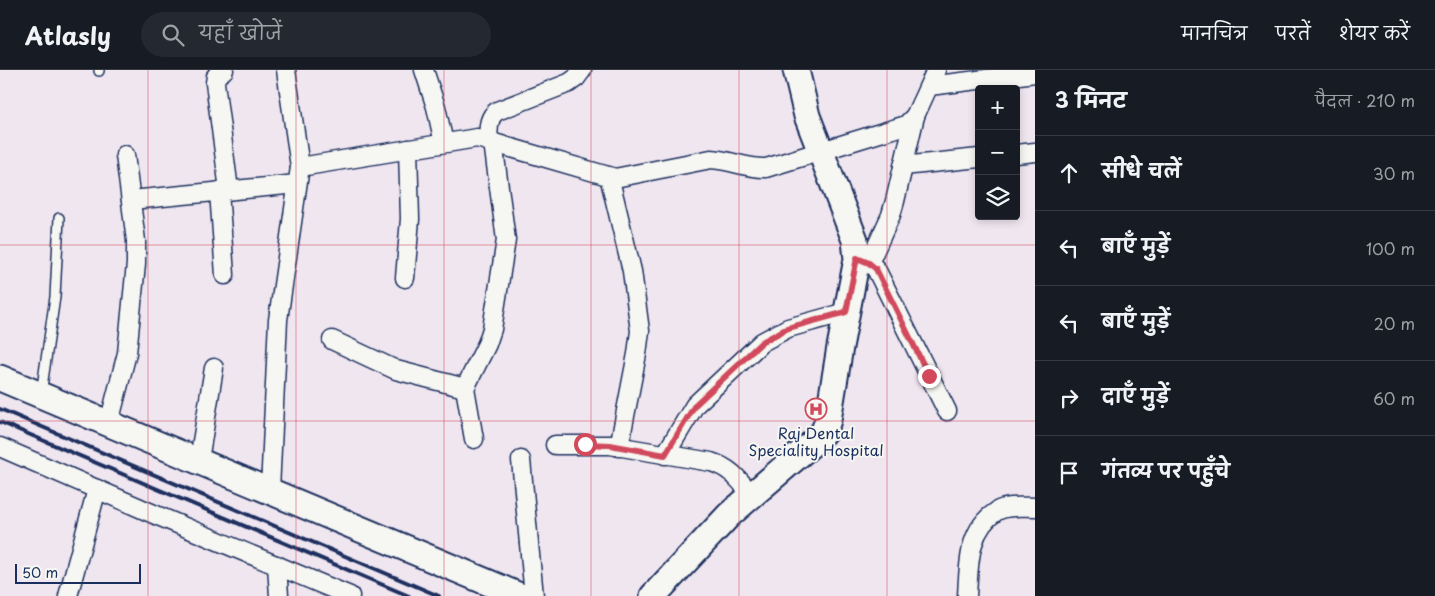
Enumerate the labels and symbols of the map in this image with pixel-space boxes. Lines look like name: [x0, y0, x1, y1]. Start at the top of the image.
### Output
route end: [918, 365, 941, 388]
hospital icon: Raj Dental Speciality Hospital: [804, 397, 828, 421]
place label: Raj Dental Speciality Hospital: [748, 421, 884, 461]
route start: [574, 433, 597, 456]
scale bar: [15, 561, 141, 584]

